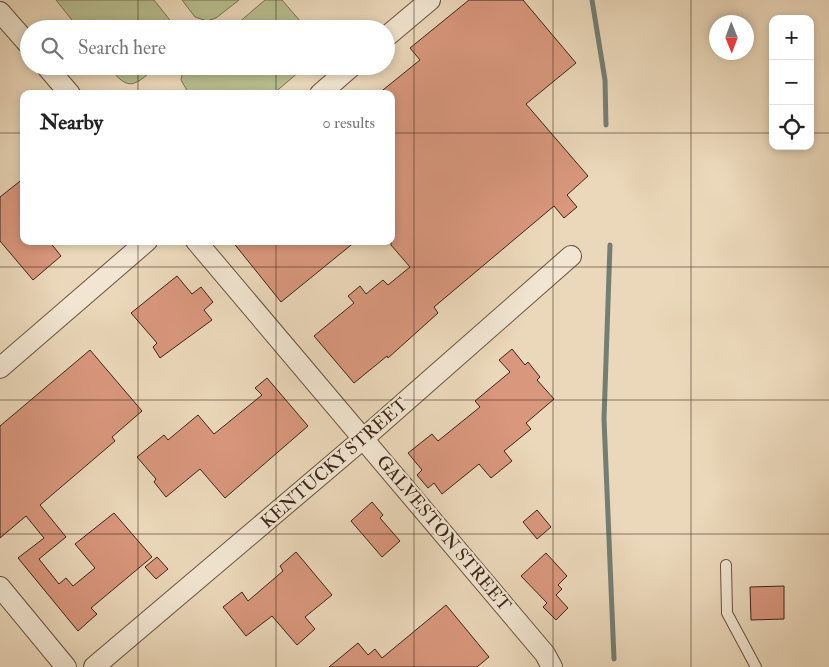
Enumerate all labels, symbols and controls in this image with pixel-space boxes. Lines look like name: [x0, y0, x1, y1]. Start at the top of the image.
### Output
north arrow: [709, 15, 754, 60]
map controls: [769, 15, 814, 150]
button: +: [769, 15, 814, 60]
search box: [20, 20, 395, 75]
icon: search: [38, 34, 66, 62]
text: Search here: [78, 36, 166, 60]
button: −: [769, 60, 814, 105]
button: locate: [769, 105, 814, 150]
text: Nearby: [40, 109, 103, 136]
text: 0 results: [322, 113, 375, 133]
street label: KENTUCKY STREET: [256, 393, 413, 534]
street label: GALVESTON STREET: [371, 450, 516, 617]

